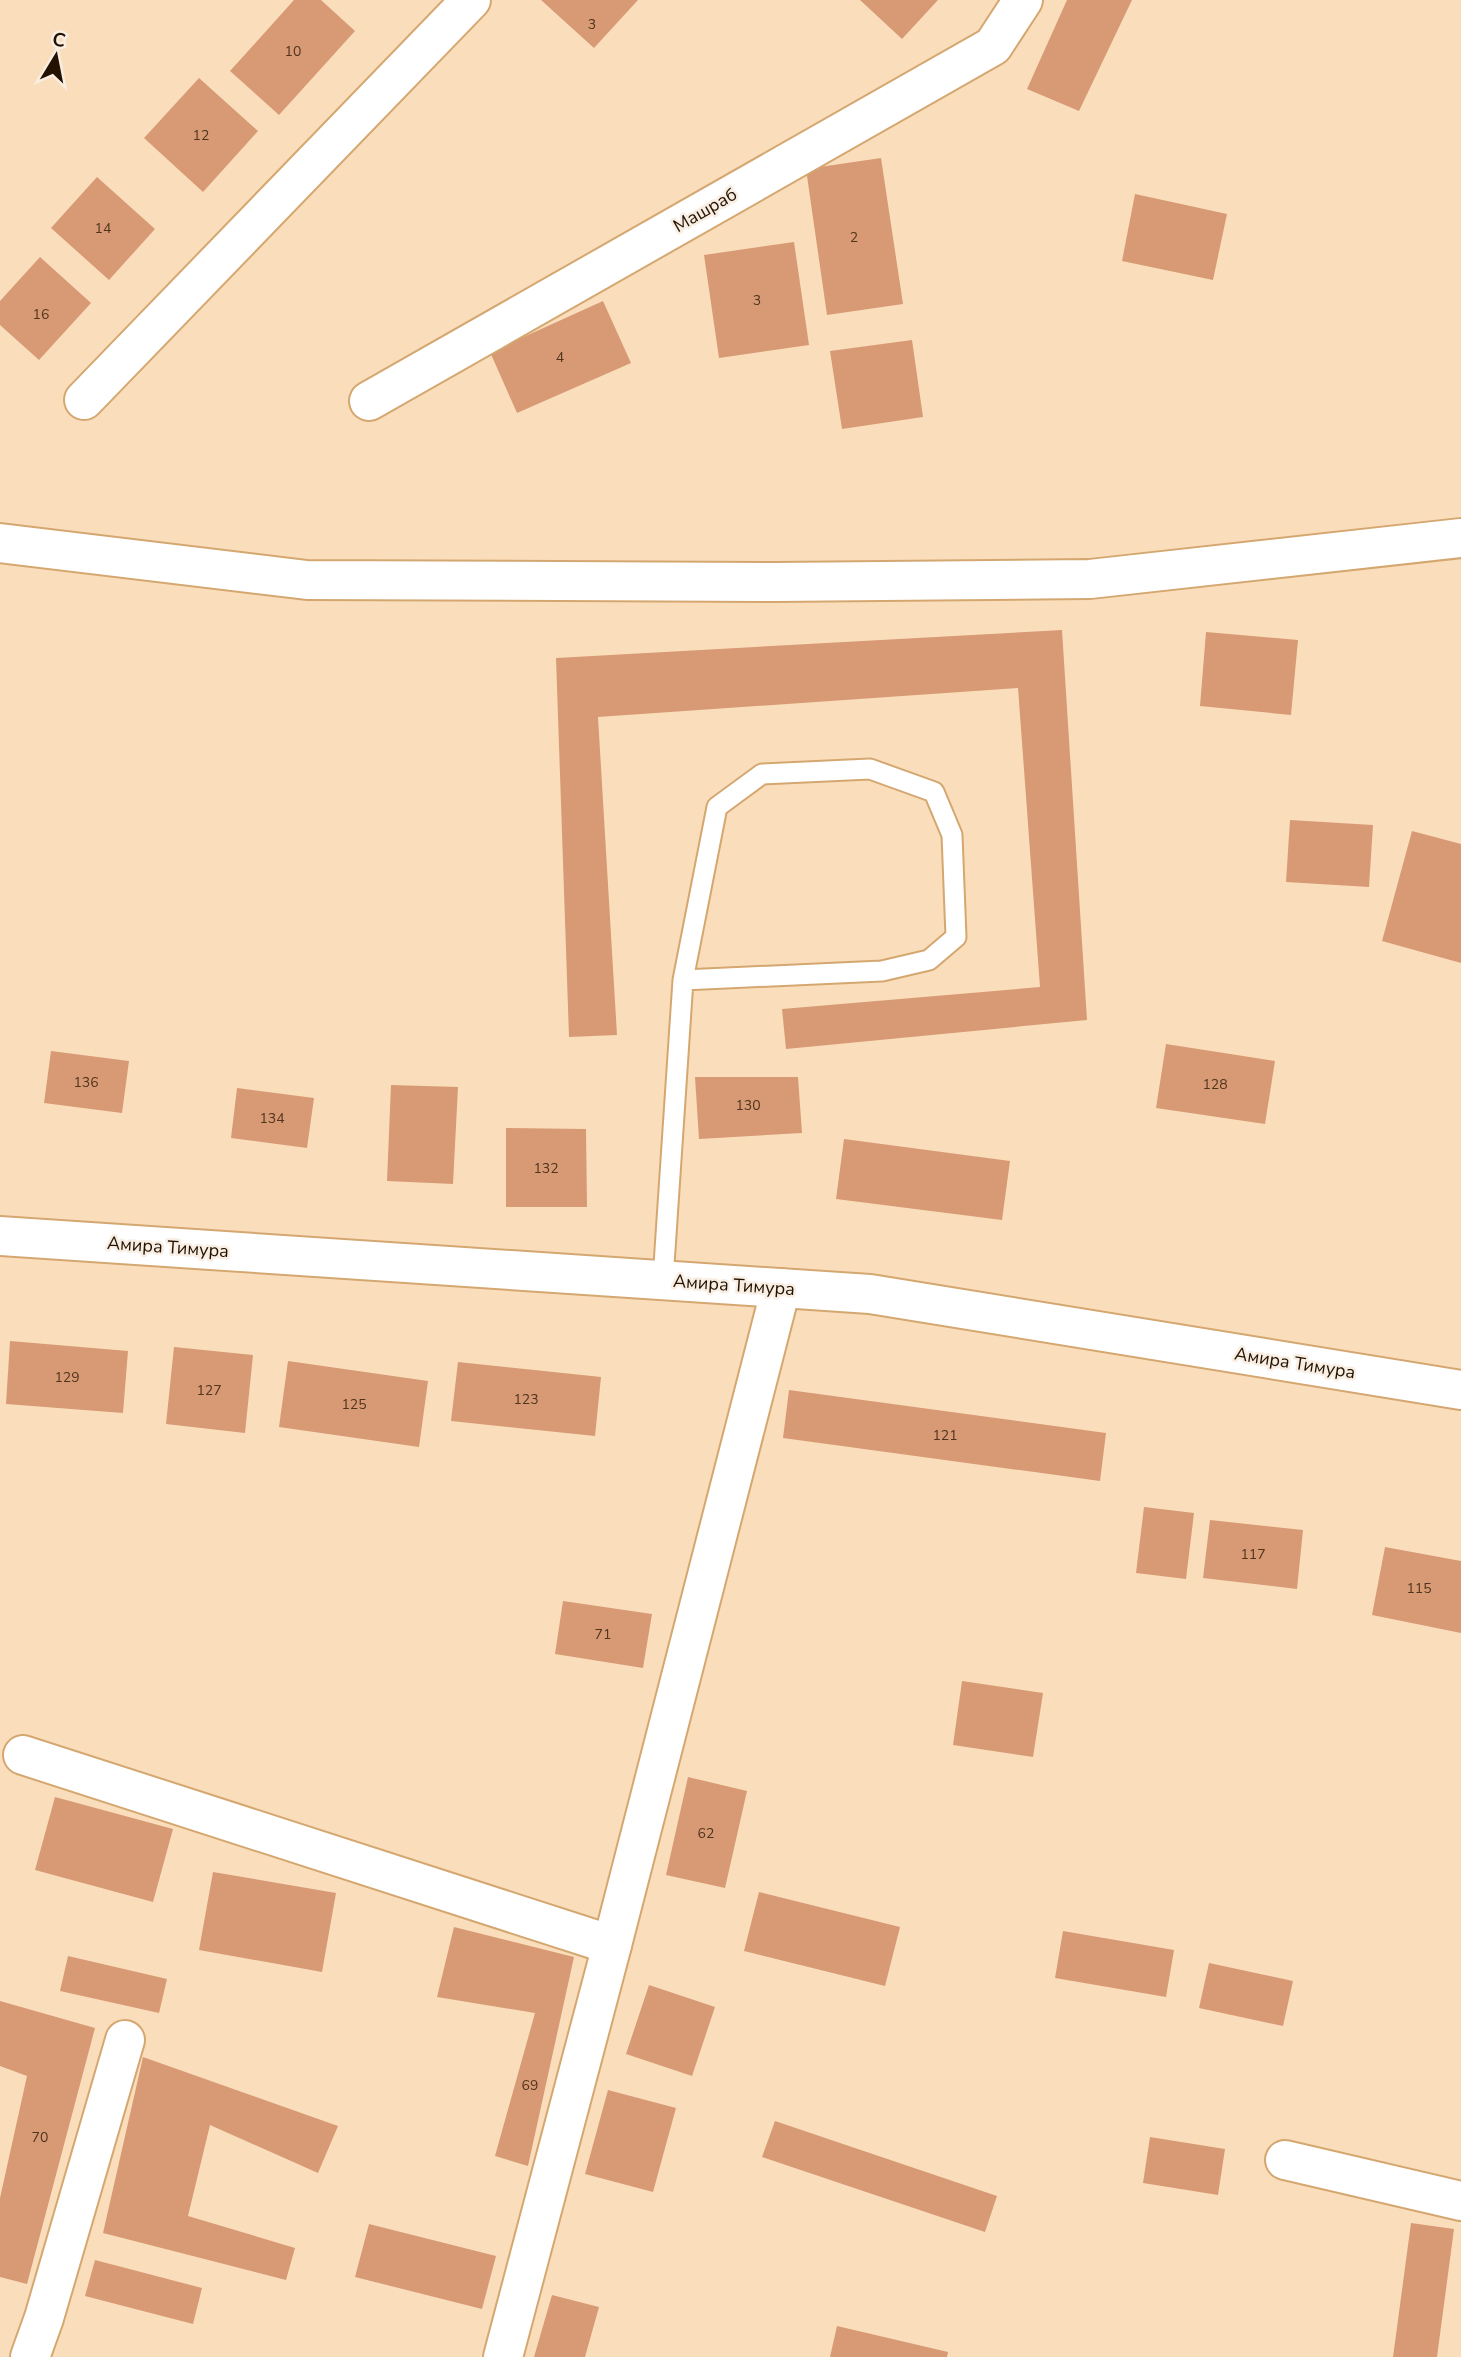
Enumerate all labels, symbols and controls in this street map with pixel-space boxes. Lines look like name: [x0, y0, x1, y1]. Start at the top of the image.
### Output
house number: 3: [588, 15, 596, 34]
north arrow: [21, 21, 91, 91]
text: С: [50, 26, 67, 54]
house number: 10: [285, 42, 301, 61]
house number: 12: [193, 126, 209, 145]
street label: Машраб: [669, 182, 741, 238]
house number: 14: [95, 219, 111, 238]
house number: 2: [850, 228, 858, 247]
house number: 3: [753, 291, 761, 310]
house number: 16: [33, 305, 49, 324]
house number: 4: [556, 348, 564, 367]
house number: 136: [73, 1073, 99, 1092]
house number: 128: [1202, 1075, 1228, 1094]
house number: 130: [735, 1096, 761, 1115]
house number: 134: [259, 1109, 285, 1128]
house number: 132: [533, 1159, 559, 1178]
street label: Амира Тимура: [106, 1231, 230, 1263]
street label: Амира Тимура: [672, 1269, 796, 1301]
street label: Амира Тимура: [1233, 1342, 1357, 1384]
house number: 129: [54, 1368, 80, 1387]
house number: 127: [196, 1381, 222, 1400]
house number: 123: [513, 1390, 539, 1409]
house number: 125: [341, 1395, 367, 1414]
house number: 121: [932, 1426, 958, 1445]
house number: 117: [1240, 1545, 1266, 1564]
house number: 115: [1406, 1579, 1432, 1598]
house number: 71: [595, 1625, 611, 1644]
house number: 62: [698, 1824, 714, 1843]
house number: 69: [522, 2076, 538, 2095]
house number: 70: [32, 2128, 48, 2147]

